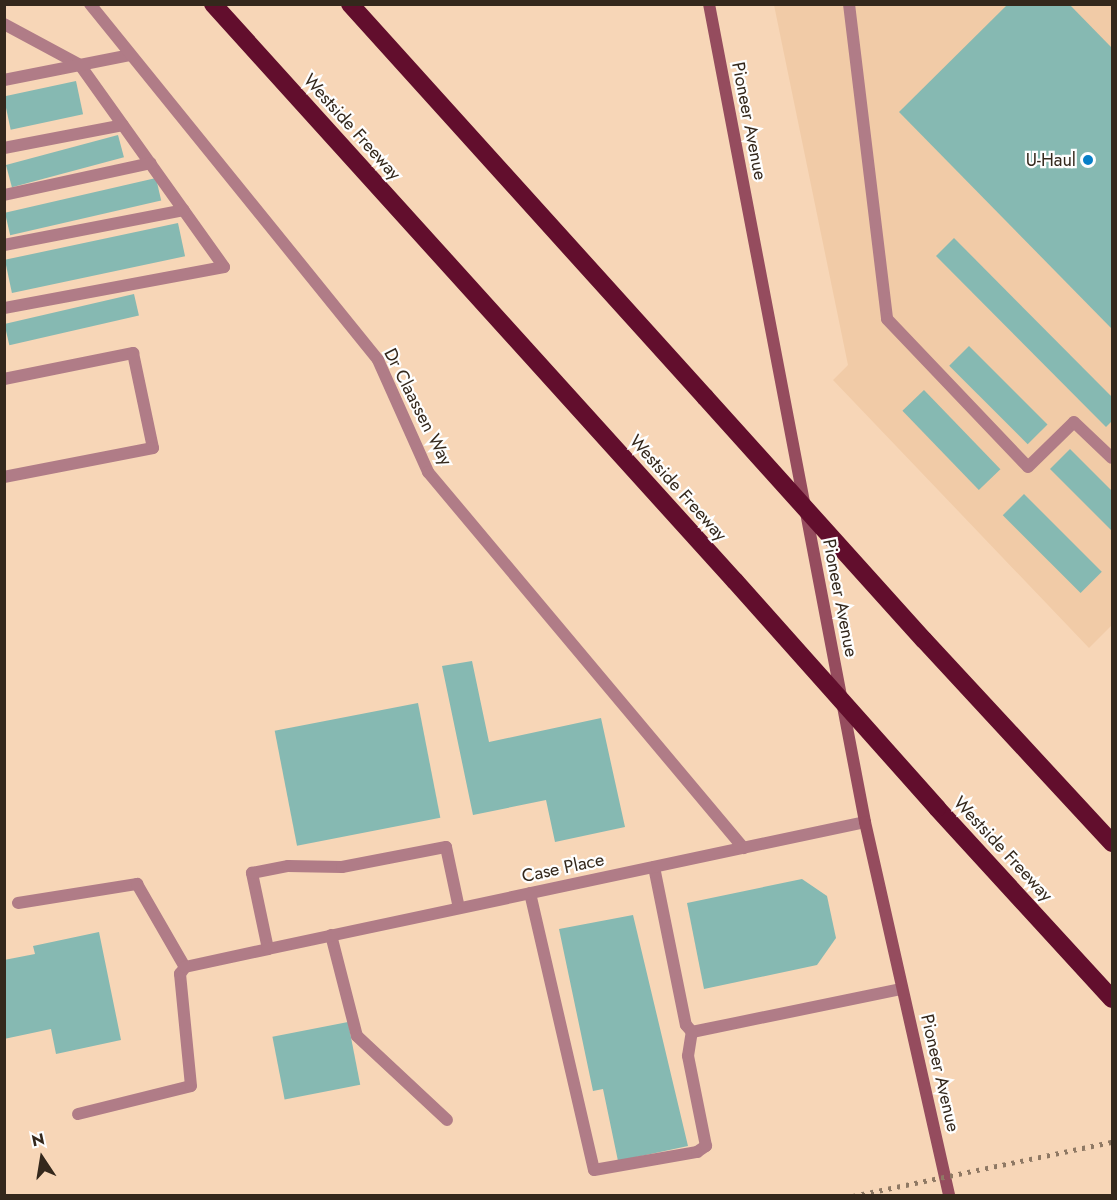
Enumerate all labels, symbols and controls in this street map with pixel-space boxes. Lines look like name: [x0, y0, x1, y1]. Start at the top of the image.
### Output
street label: Pioneer Avenue: [727, 60, 771, 182]
street label: Westside Freeway: [299, 69, 405, 185]
place label: U-Haul: [1026, 149, 1076, 171]
marker: U-Haul: [1081, 153, 1095, 167]
street label: Dr Claassen Way: [379, 345, 457, 469]
street label: Westside Freeway: [625, 430, 731, 546]
street label: Pioneer Avenue: [818, 537, 862, 659]
street label: Westside Freeway: [949, 792, 1057, 906]
street label: Case Place: [520, 849, 606, 887]
street label: Pioneer Avenue: [916, 1012, 964, 1134]
text: N: [30, 1127, 47, 1152]
north arrow: [12, 1128, 72, 1188]

